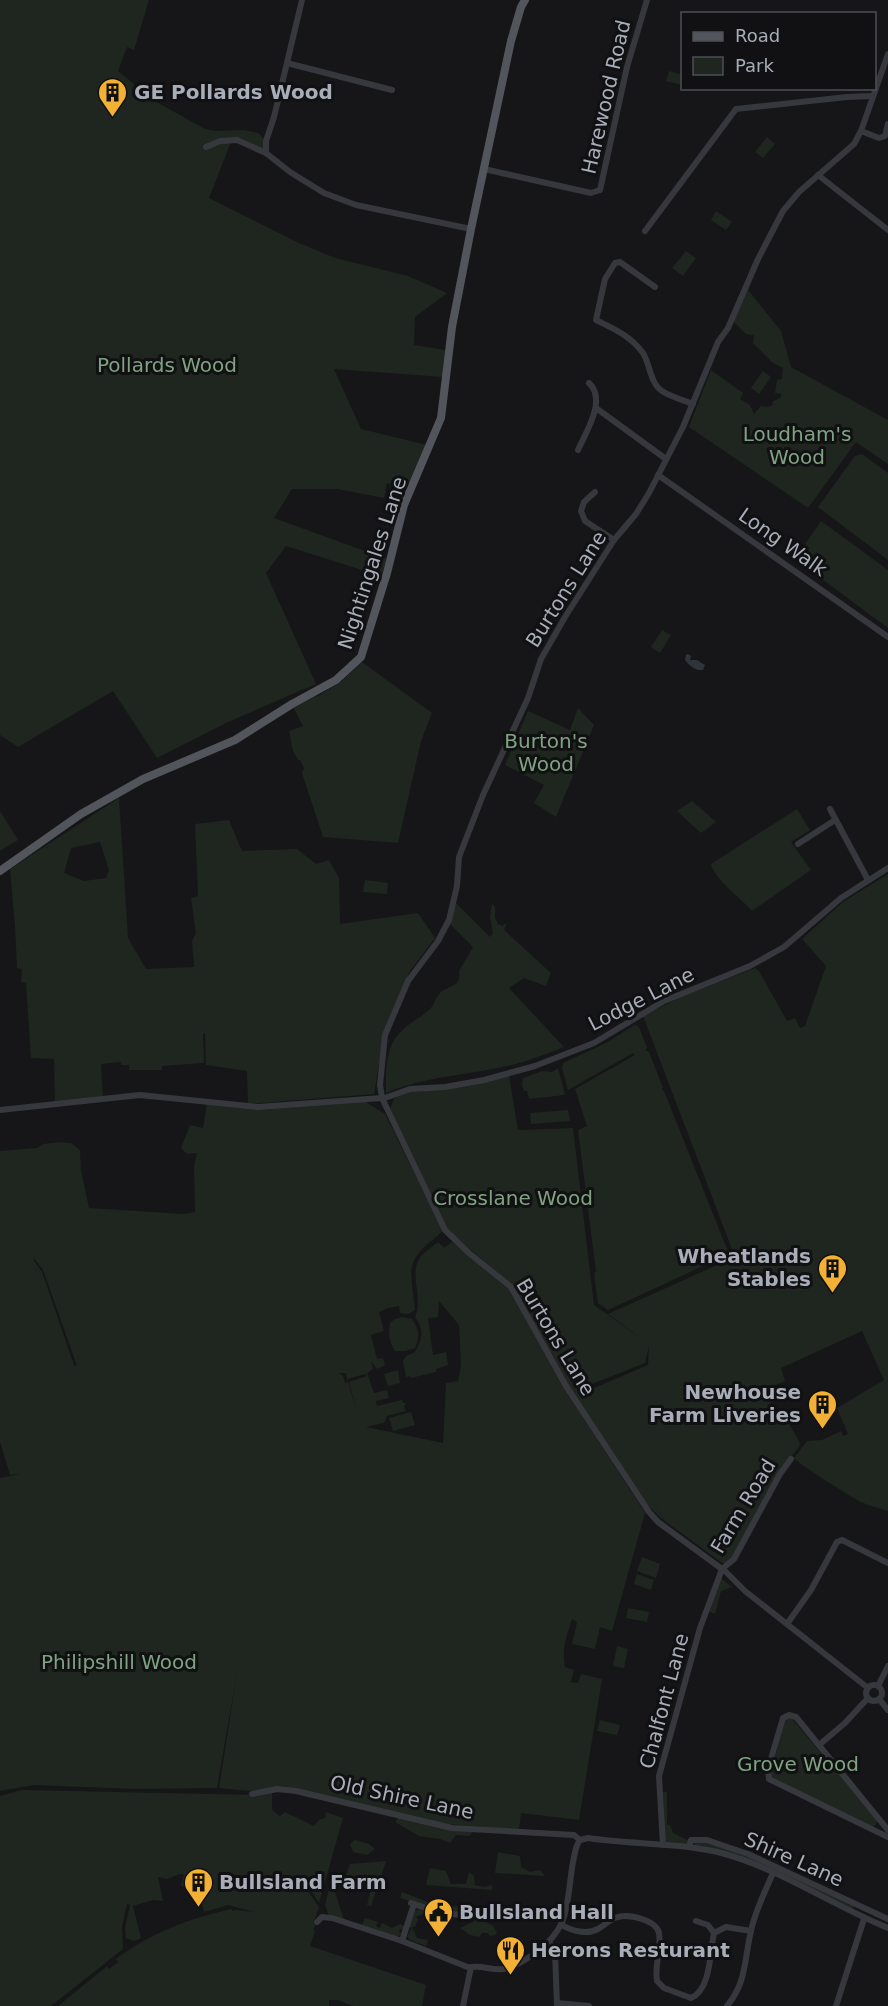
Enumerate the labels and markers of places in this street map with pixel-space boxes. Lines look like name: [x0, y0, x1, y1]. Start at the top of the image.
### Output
building icon: GE Pollards Wood: [97, 76, 129, 118]
place label: GE Pollards Wood: [134, 80, 333, 104]
place label: Wheatlands Stables: [677, 1244, 811, 1291]
building icon: Wheatlands Stables: [816, 1252, 848, 1294]
place label: Newhouse Farm Liveries: [649, 1380, 801, 1427]
building icon: Newhouse Farm Liveries: [806, 1388, 838, 1430]
building icon: Bullsland Farm: [182, 1866, 214, 1908]
place label: Bullsland Farm: [219, 1870, 387, 1894]
public building icon: Bullsland Hall: [422, 1896, 454, 1938]
place label: Bullsland Hall: [459, 1900, 614, 1924]
restaurant icon: Herons Resturant: [494, 1934, 526, 1976]
place label: Herons Resturant: [531, 1938, 730, 1962]

